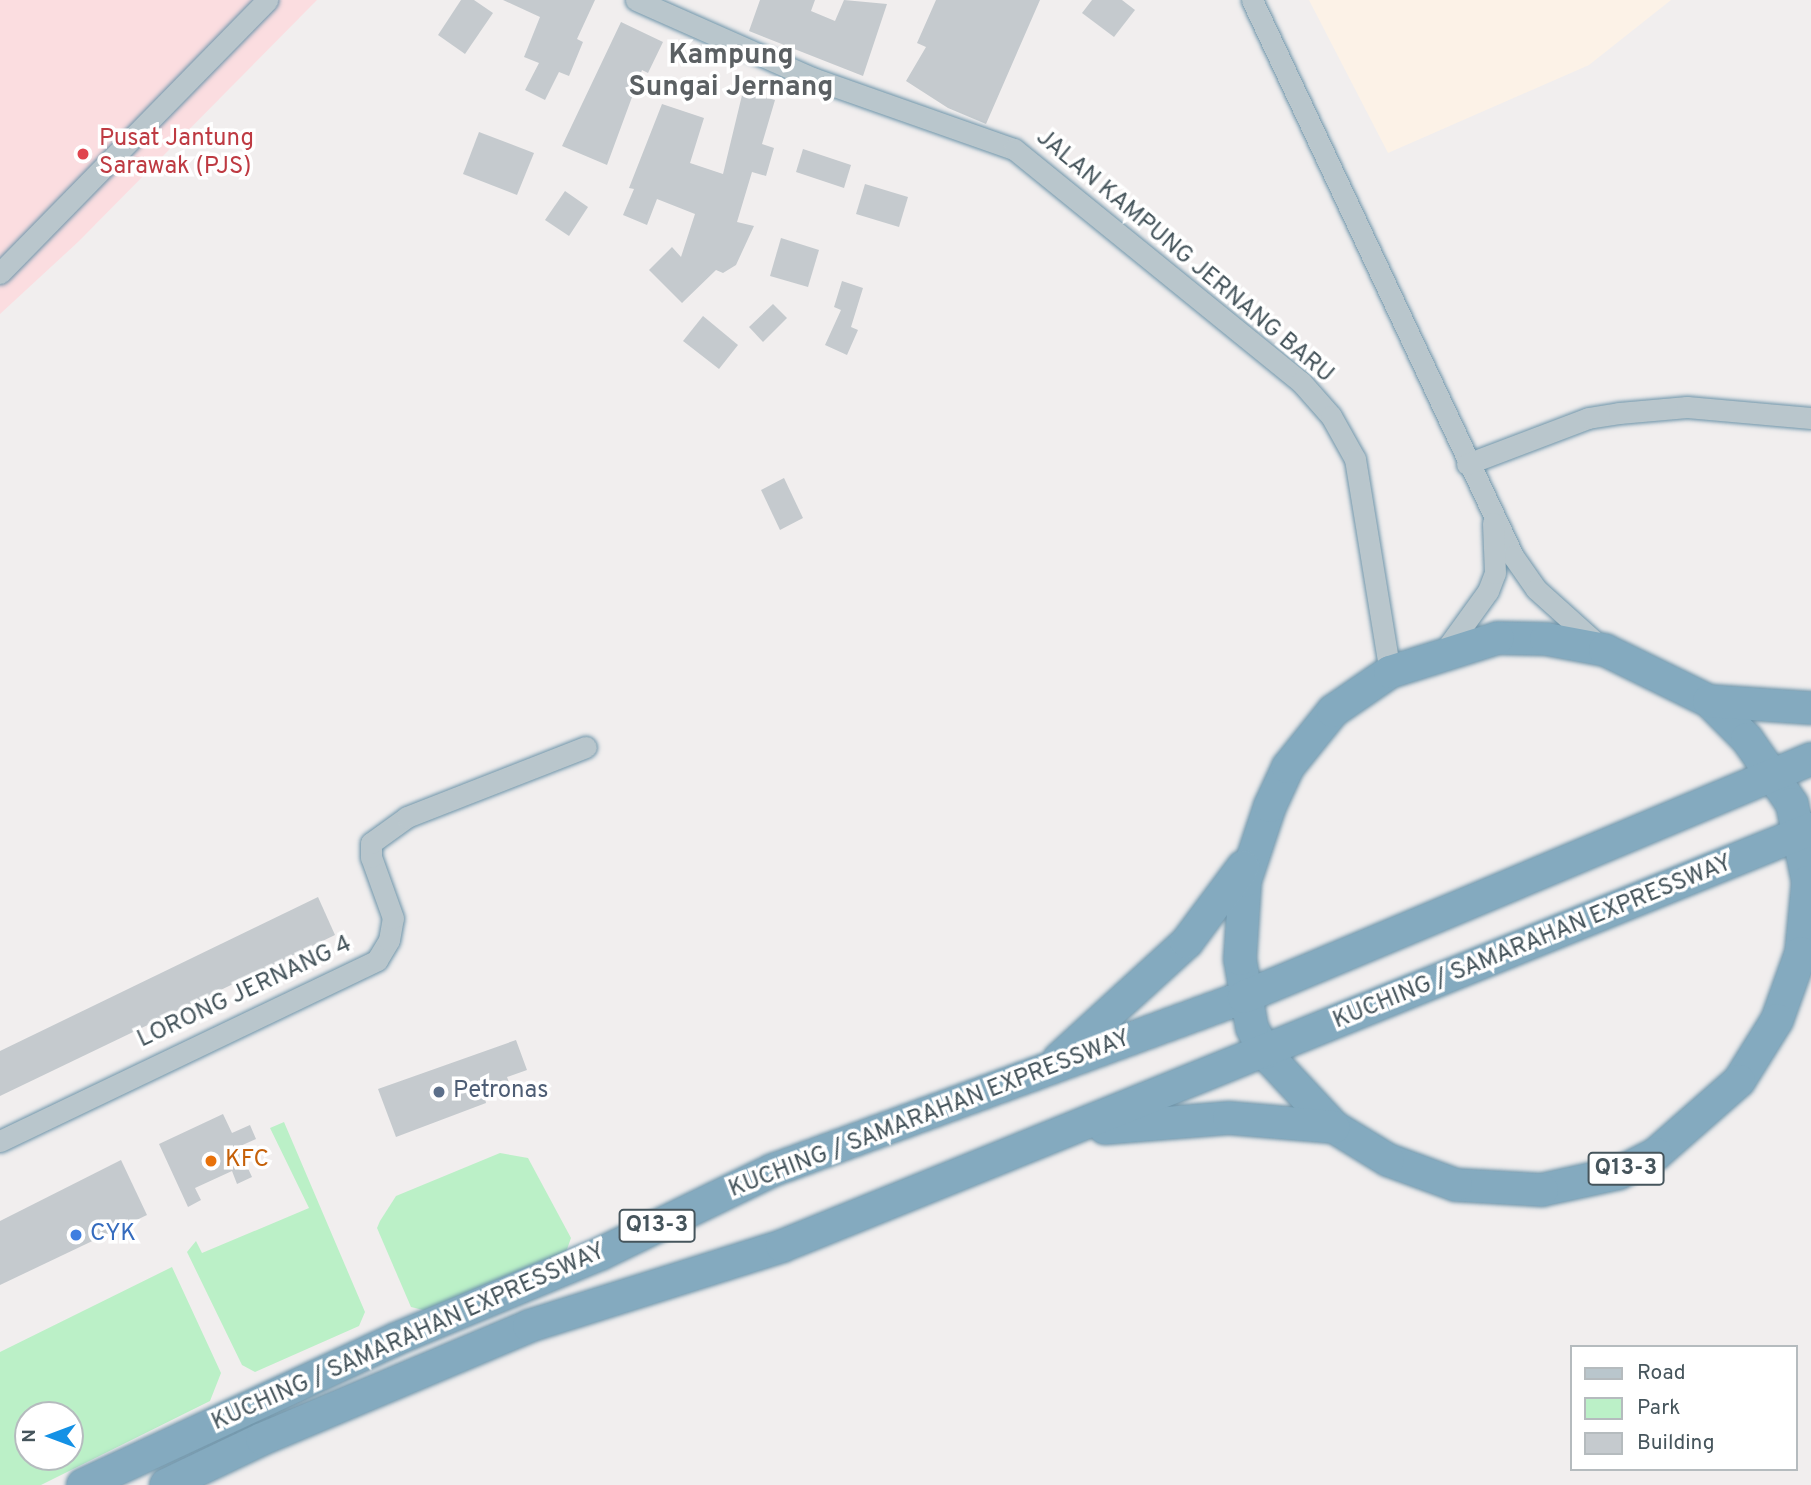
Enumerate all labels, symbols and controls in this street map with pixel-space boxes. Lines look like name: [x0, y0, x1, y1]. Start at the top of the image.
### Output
district label: Kampung Sungai Jernang: [628, 39, 834, 105]
street label: JALAN KAMPUNG JERNANG BARU: [1029, 124, 1339, 390]
place label: Pusat Jantung Sarawak (PJS): [99, 126, 254, 182]
marker: Pusat Jantung Sarawak (PJS): [73, 144, 93, 164]
street label: KUCHING / SAMARAHAN EXPRESSWAY: [1329, 850, 1737, 1036]
street label: LORONG JERNANG 4: [133, 931, 357, 1055]
street label: KUCHING / SAMARAHAN EXPRESSWAY: [725, 1025, 1135, 1205]
place label: Petronas: [453, 1078, 548, 1106]
marker: Petronas: [431, 1084, 447, 1100]
place label: KFC: [225, 1147, 269, 1175]
road number: Q13-3: [1588, 1150, 1664, 1188]
marker: KFC: [203, 1153, 219, 1169]
road number: Q13-3: [618, 1206, 696, 1246]
place label: CYK: [90, 1221, 136, 1249]
marker: CYK: [68, 1227, 84, 1243]
street label: KUCHING / SAMARAHAN EXPRESSWAY: [208, 1238, 610, 1438]
legend: [1570, 1345, 1797, 1471]
text: Road: [1637, 1360, 1686, 1387]
text: Park: [1637, 1395, 1680, 1422]
north arrow: [14, 1401, 84, 1471]
text: N: [18, 1429, 42, 1443]
text: Building: [1637, 1430, 1715, 1457]

